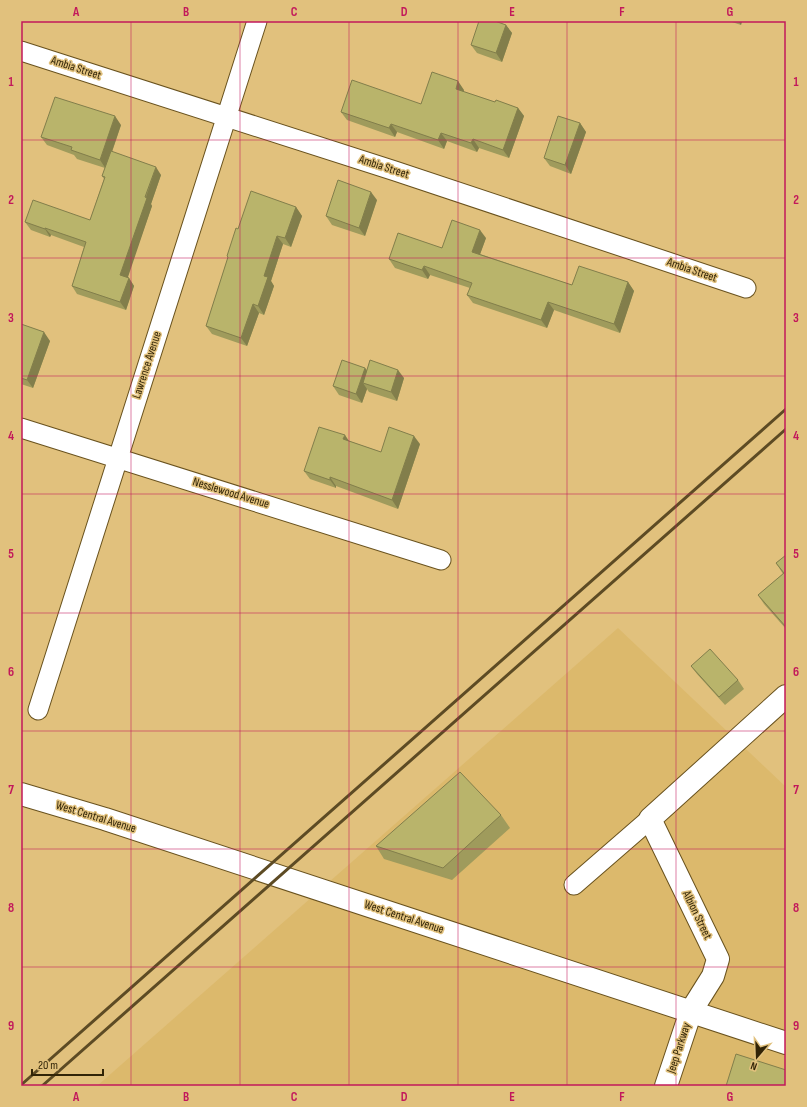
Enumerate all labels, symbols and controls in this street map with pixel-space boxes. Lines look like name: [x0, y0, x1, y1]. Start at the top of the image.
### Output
text: A: [72, 4, 80, 20]
text: B: [183, 4, 189, 20]
text: C: [291, 4, 298, 20]
text: D: [401, 4, 408, 20]
text: E: [509, 4, 515, 20]
text: F: [619, 4, 625, 20]
text: G: [727, 4, 734, 20]
street label: Ambia Street: [48, 53, 103, 83]
text: 1: [8, 74, 14, 90]
text: 1: [793, 74, 799, 90]
street label: Ambia Street: [356, 152, 411, 182]
text: 2: [8, 192, 14, 208]
text: 2: [793, 192, 799, 208]
street label: Ambia Street: [664, 254, 719, 286]
text: 3: [8, 310, 14, 326]
text: 3: [793, 310, 799, 326]
street label: Lawrence Avenue: [129, 329, 165, 401]
text: 4: [8, 428, 14, 444]
text: 4: [793, 428, 799, 444]
street label: Nesslewood Avenue: [191, 474, 271, 512]
text: 5: [8, 546, 14, 562]
text: 5: [793, 546, 799, 562]
text: 6: [8, 664, 14, 680]
text: 6: [793, 664, 799, 680]
text: 7: [8, 782, 14, 798]
text: 7: [793, 782, 799, 798]
street label: West Central Avenue: [54, 798, 138, 836]
street label: Albion Street: [678, 887, 715, 942]
street label: West Central Avenue: [362, 897, 446, 937]
text: 8: [8, 900, 14, 916]
text: 8: [793, 900, 799, 916]
text: 9: [8, 1018, 14, 1034]
text: 9: [793, 1018, 799, 1034]
street label: Jeep Parkway: [663, 1020, 694, 1076]
north arrow: [737, 1037, 777, 1077]
scale bar: [32, 1051, 103, 1077]
text: 20 m: [38, 1058, 58, 1073]
text: N: [749, 1059, 759, 1073]
text: A: [72, 1089, 80, 1105]
text: B: [183, 1089, 189, 1105]
text: C: [291, 1089, 298, 1105]
text: D: [401, 1089, 408, 1105]
text: E: [509, 1089, 515, 1105]
text: F: [619, 1089, 625, 1105]
text: G: [727, 1089, 734, 1105]

